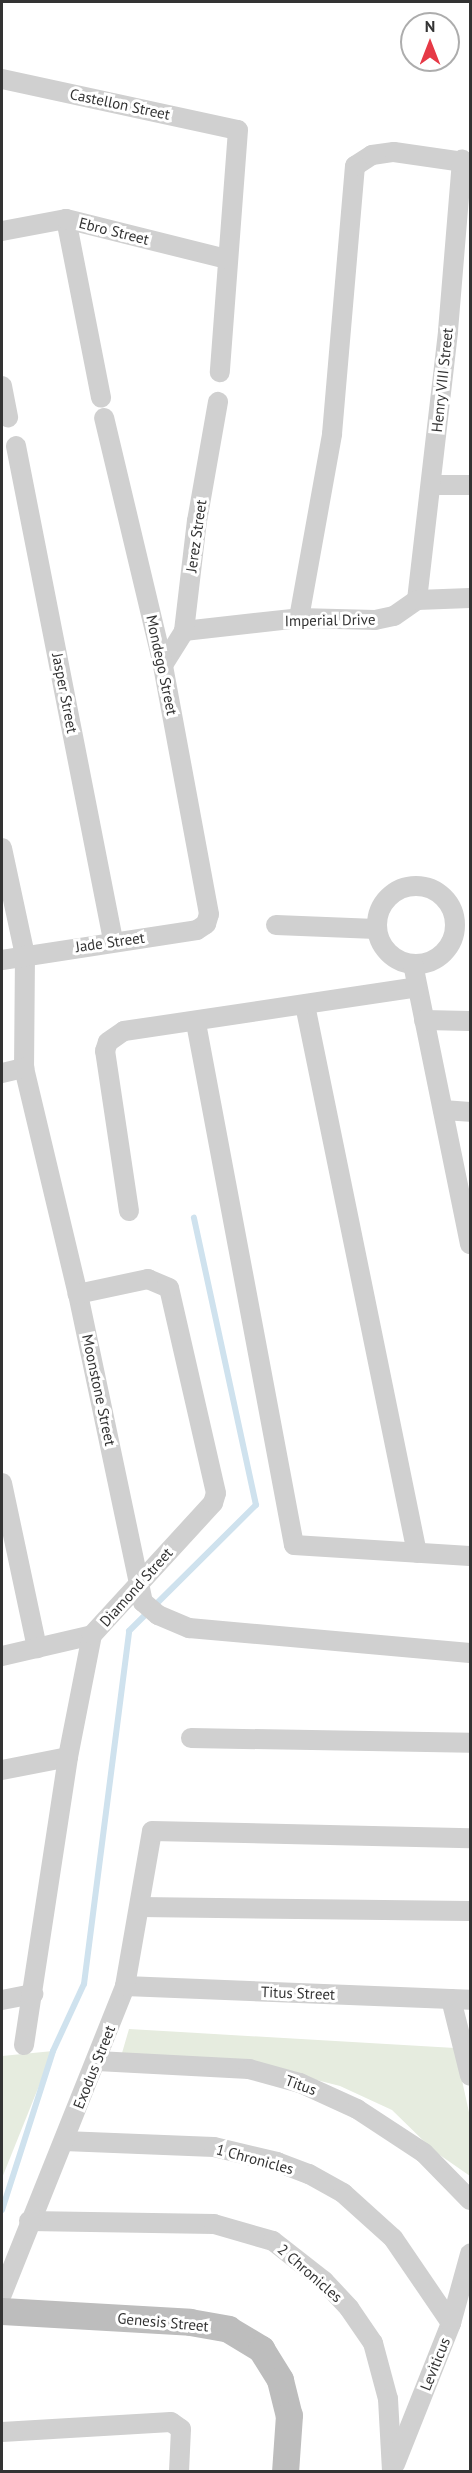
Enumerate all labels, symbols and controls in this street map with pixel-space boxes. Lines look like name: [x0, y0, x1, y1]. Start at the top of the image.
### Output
north arrow: [400, 12, 460, 72]
text: N: [425, 16, 435, 36]
street label: Castellon Street: [68, 85, 172, 123]
street label: Ebro Street: [77, 214, 151, 248]
street label: Henry VIII Street: [428, 326, 456, 434]
street label: Jerez Street: [182, 498, 210, 574]
street label: Imperial Drive: [284, 610, 376, 630]
street label: Mondego Street: [143, 613, 181, 717]
street label: Jasper Street: [48, 651, 82, 735]
street label: Jade Street: [74, 928, 146, 956]
street label: Moonstone Street: [78, 1333, 120, 1447]
street label: Diamond Street: [96, 1544, 176, 1630]
street label: Titus Street: [261, 1983, 335, 2003]
street label: Exodus Street: [69, 2023, 119, 2111]
street label: Titus: [283, 2071, 319, 2099]
street label: 1 Chronicles: [214, 2140, 296, 2178]
street label: 2 Chronicles: [274, 2240, 346, 2306]
street label: Genesis Street: [117, 2309, 209, 2335]
street label: Leviticus: [416, 2335, 454, 2393]

